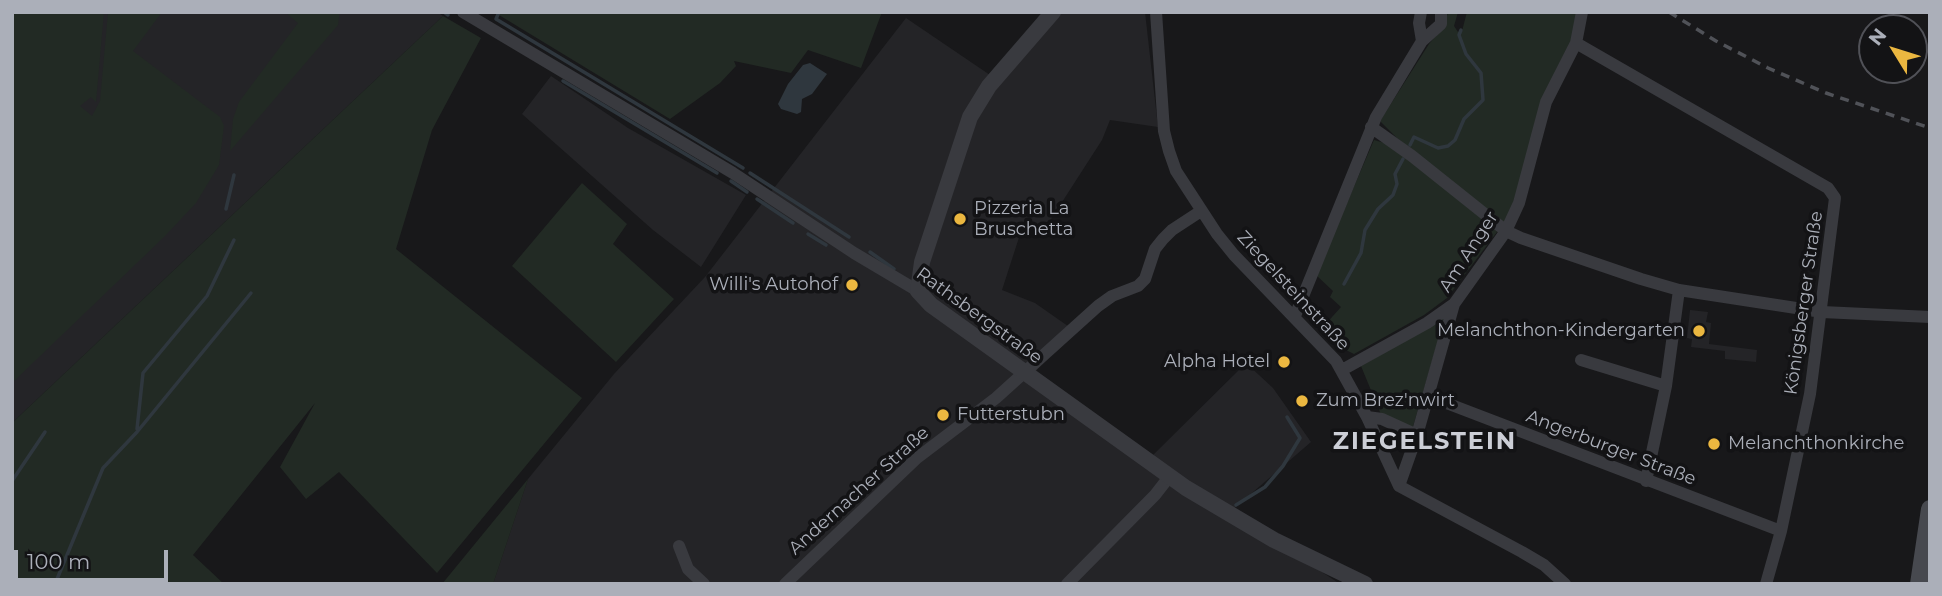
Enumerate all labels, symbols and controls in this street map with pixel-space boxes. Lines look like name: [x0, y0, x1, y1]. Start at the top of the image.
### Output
north arrow: [1858, 14, 1928, 84]
text: N: [1864, 24, 1891, 50]
place label: Pizzeria La Bruschetta: [974, 198, 1073, 241]
street label: Am Anger: [1435, 207, 1503, 297]
street label: Königsberger Straße: [1780, 210, 1828, 396]
marker: Pizzeria La Bruschetta: [952, 211, 968, 227]
street label: Ziegelsteinstraße: [1232, 227, 1354, 355]
street label: Rathsbergstraße: [912, 263, 1046, 369]
place label: Willi's Autohof: [709, 274, 838, 296]
marker: Willi's Autohof: [844, 277, 860, 293]
place label: Melanchthon-Kindergarten: [1437, 320, 1685, 342]
marker: Melanchthon-Kindergarten: [1691, 323, 1707, 339]
place label: Alpha Hotel: [1164, 351, 1270, 373]
marker: Alpha Hotel: [1276, 354, 1292, 370]
place label: Zum Brez'nwirt: [1316, 390, 1455, 412]
marker: Zum Brez'nwirt: [1294, 393, 1310, 409]
place label: Futterstubn: [957, 404, 1065, 426]
street label: Angerburger Straße: [1523, 406, 1699, 490]
marker: Futterstubn: [935, 407, 951, 423]
street label: Andernacher Straße: [784, 422, 934, 560]
district label: ZIEGELSTEIN: [1334, 428, 1516, 456]
place label: Melanchthonkirche: [1728, 433, 1904, 455]
marker: Melanchthonkirche: [1706, 436, 1722, 452]
scale bar: [18, 536, 172, 580]
text: 100 m: [27, 549, 90, 574]

